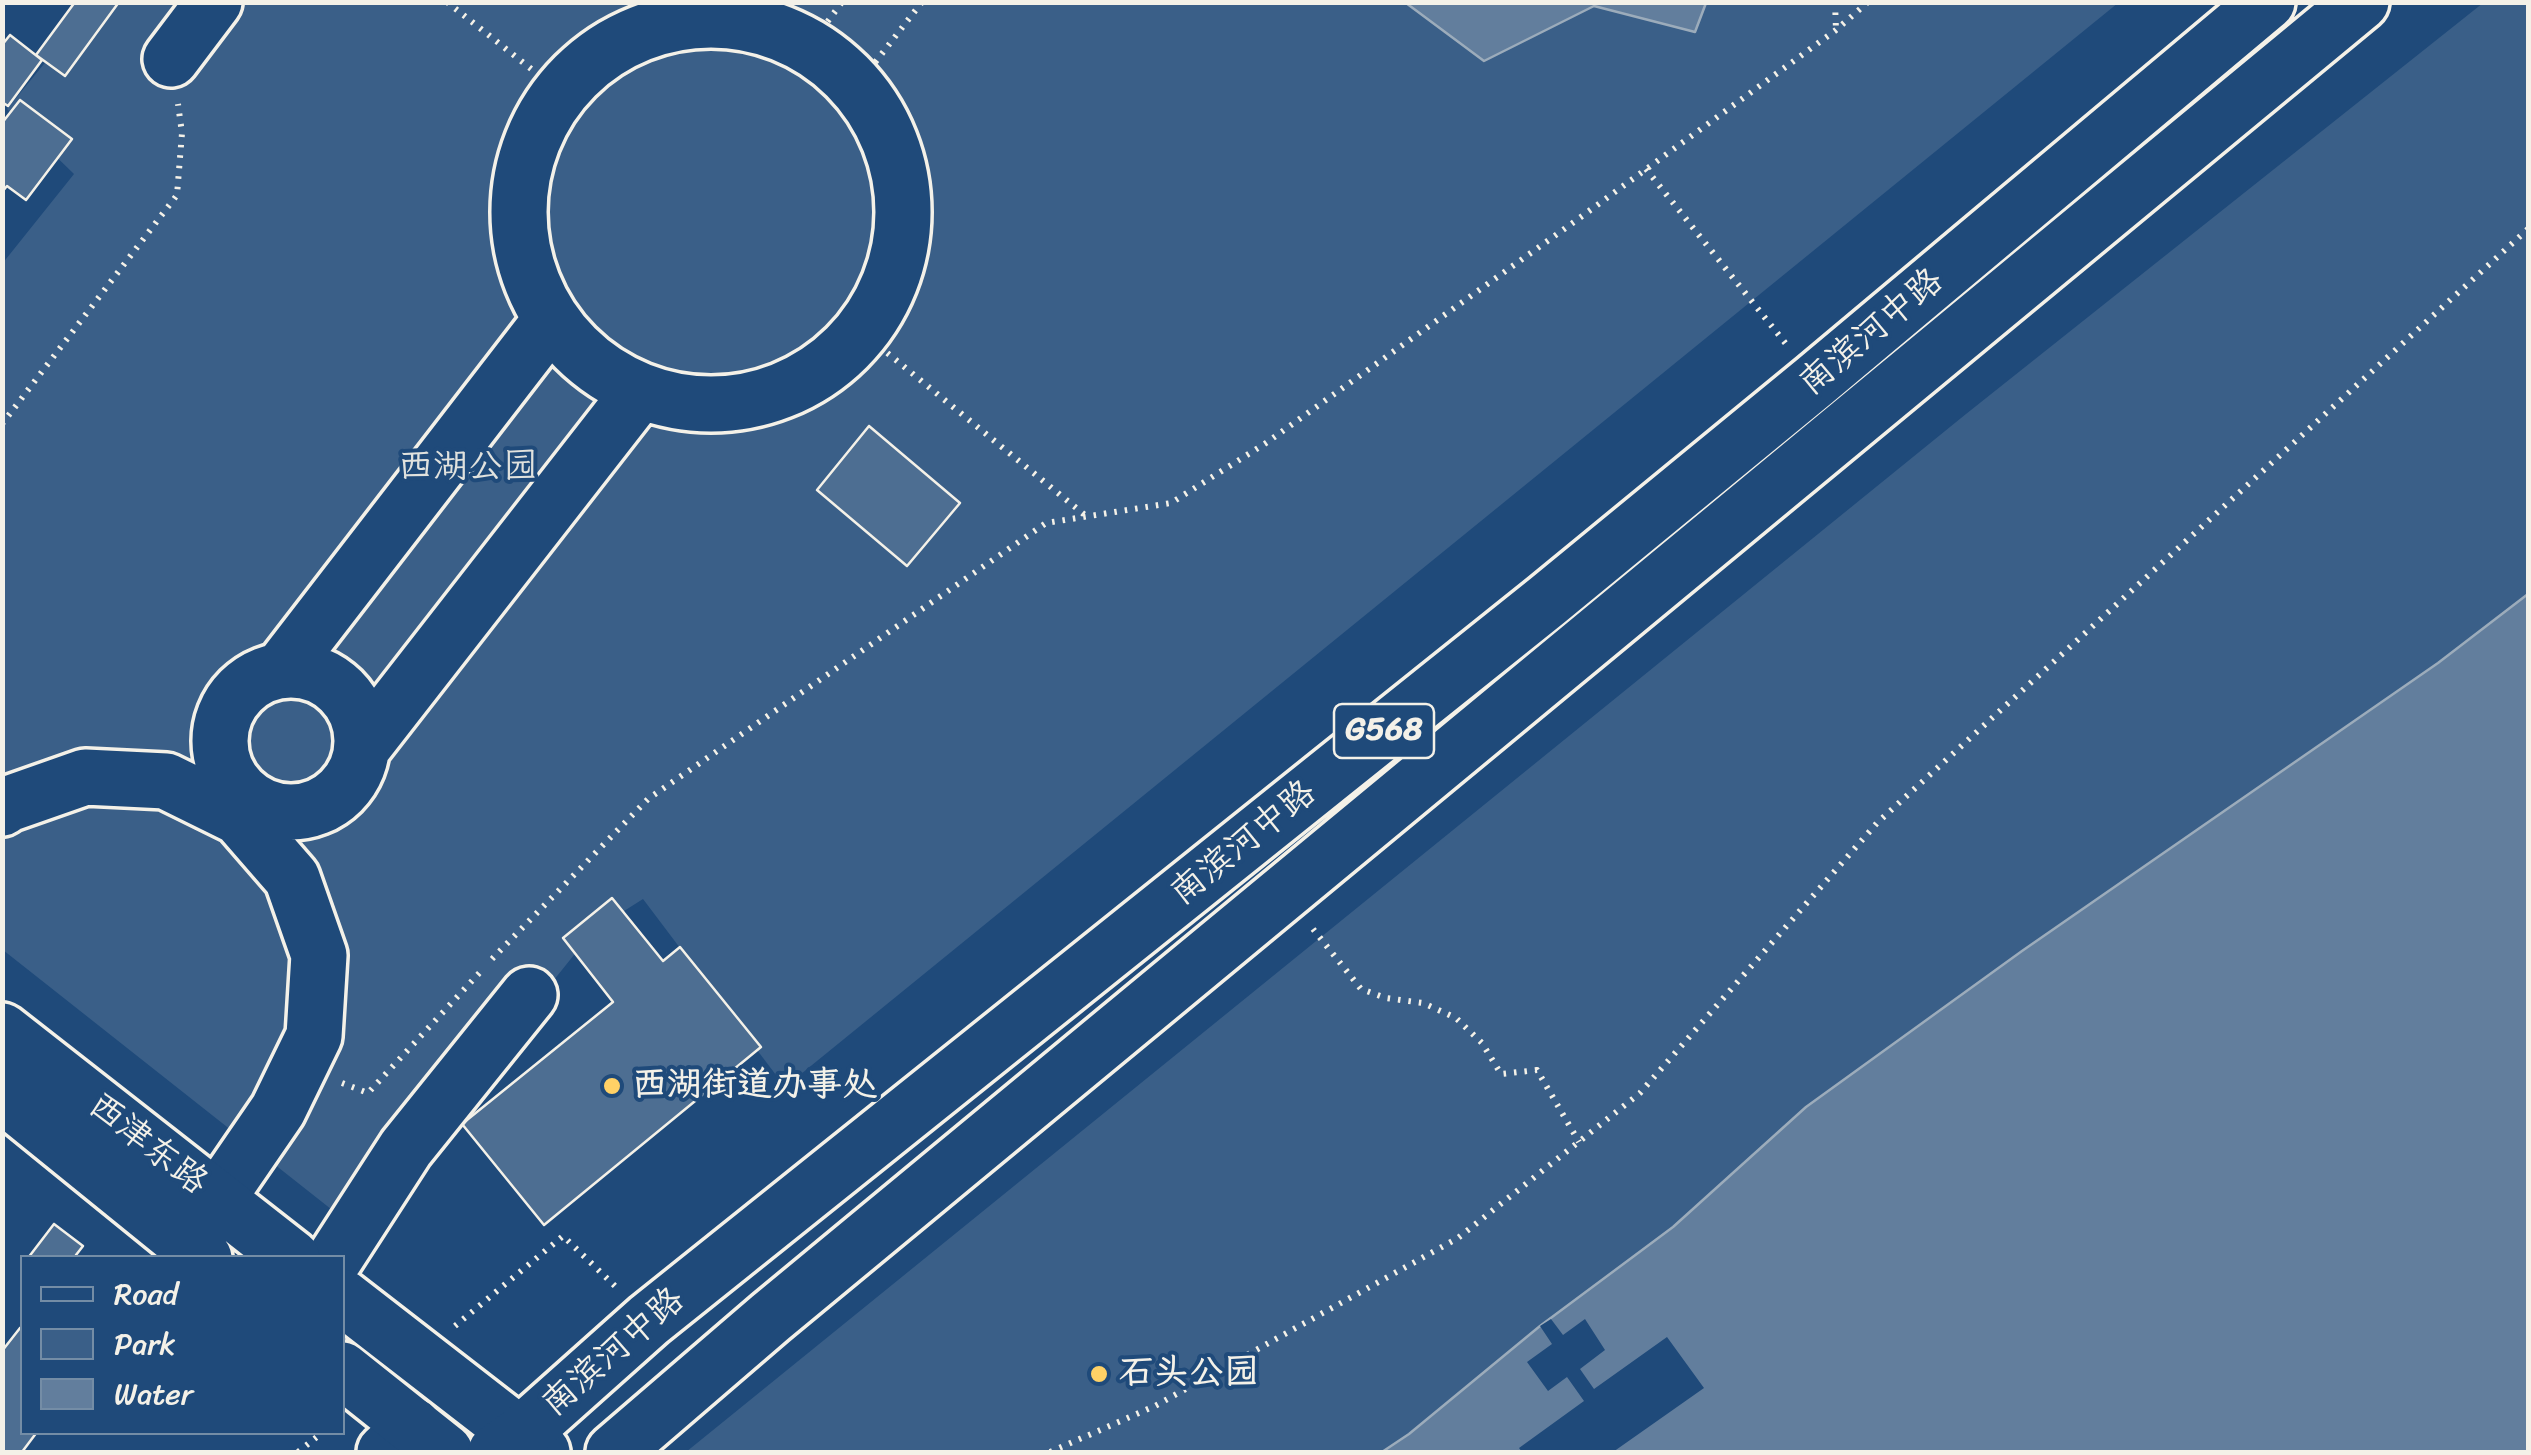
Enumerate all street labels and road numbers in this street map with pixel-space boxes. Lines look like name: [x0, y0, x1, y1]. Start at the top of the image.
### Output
street label: 南滨河中路: [1791, 261, 1953, 405]
road number: G568: [1334, 704, 1434, 758]
street label: 南滨河中路: [1163, 773, 1325, 915]
street label: 西津东路: [79, 1085, 215, 1205]
street label: 南滨河中路: [534, 1280, 694, 1426]

